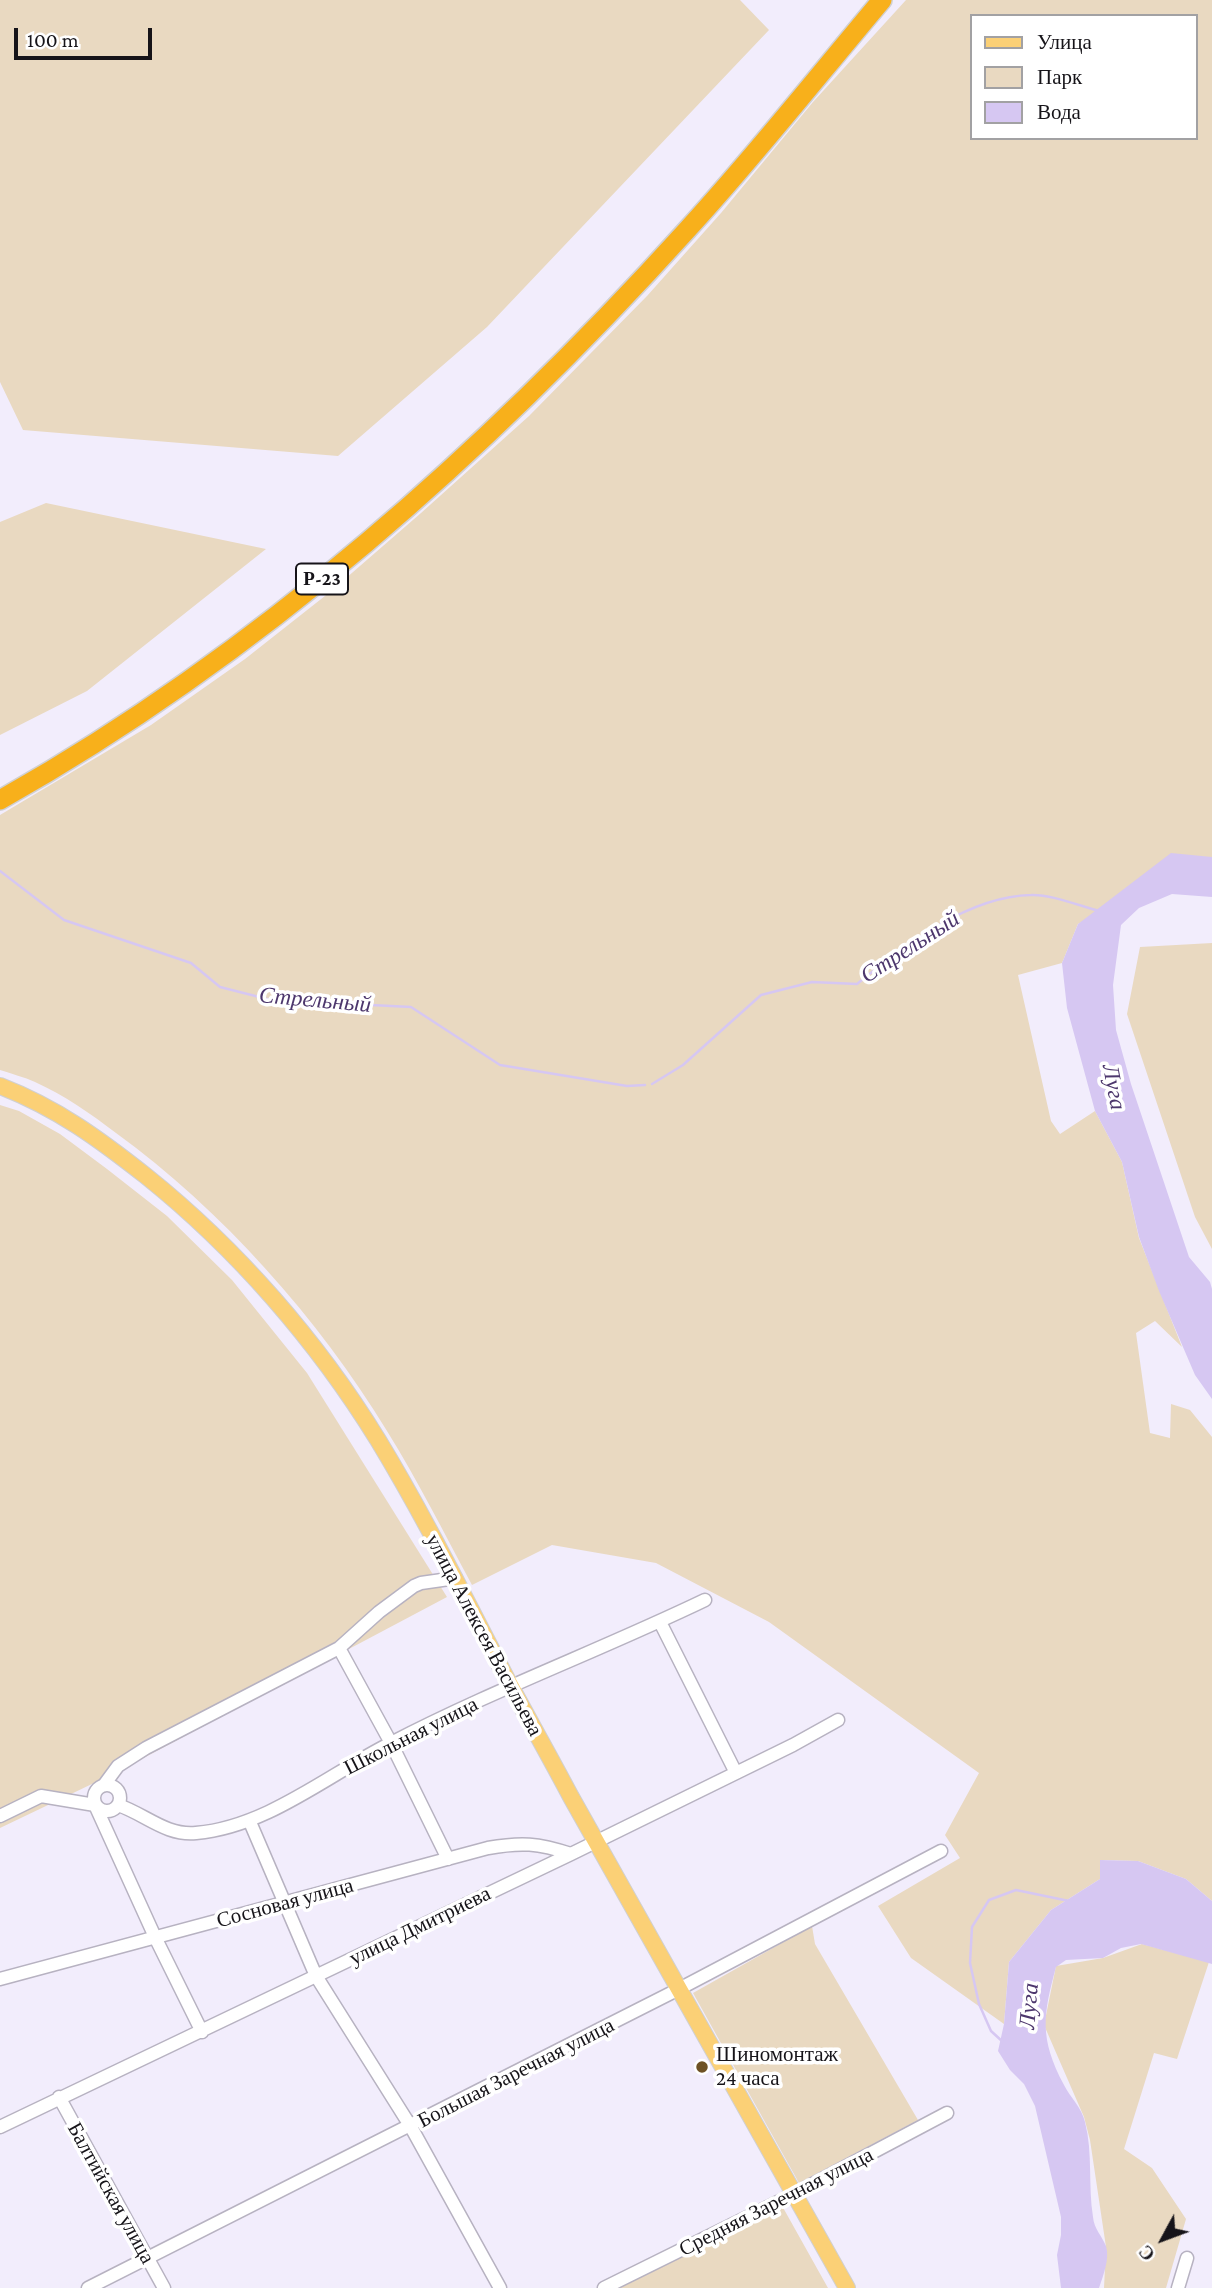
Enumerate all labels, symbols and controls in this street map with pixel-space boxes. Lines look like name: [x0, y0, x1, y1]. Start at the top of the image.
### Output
scale bar: [18, 14, 156, 58]
legend: [970, 14, 1198, 140]
text: 100 m: [27, 28, 79, 52]
text: Улица: [1037, 30, 1092, 54]
text: Парк: [1037, 65, 1082, 89]
text: Вода: [1037, 100, 1081, 124]
road number: Р-23: [296, 564, 348, 594]
water label: Стрельный: [855, 905, 965, 989]
water label: Стрельный: [258, 981, 372, 1019]
water label: Луга: [1096, 1062, 1132, 1112]
street label: улица Алексея Васильева: [420, 1530, 548, 1740]
street label: Школьная улица: [340, 1691, 482, 1781]
street label: Сосновая улица: [214, 1873, 356, 1933]
street label: улица Дмитриева: [345, 1881, 495, 1971]
water label: Луга: [1013, 1982, 1045, 2030]
street label: Большая Заречная улица: [414, 2012, 618, 2134]
place label: Шиномонтаж 24 часа: [716, 2042, 838, 2092]
marker: Шиномонтаж 24 часа: [694, 2059, 710, 2075]
street label: Балтийская улица: [62, 2118, 160, 2268]
street label: Средняя Заречная улица: [675, 2142, 877, 2262]
north arrow: [1128, 2204, 1198, 2274]
text: С: [1134, 2241, 1159, 2265]

